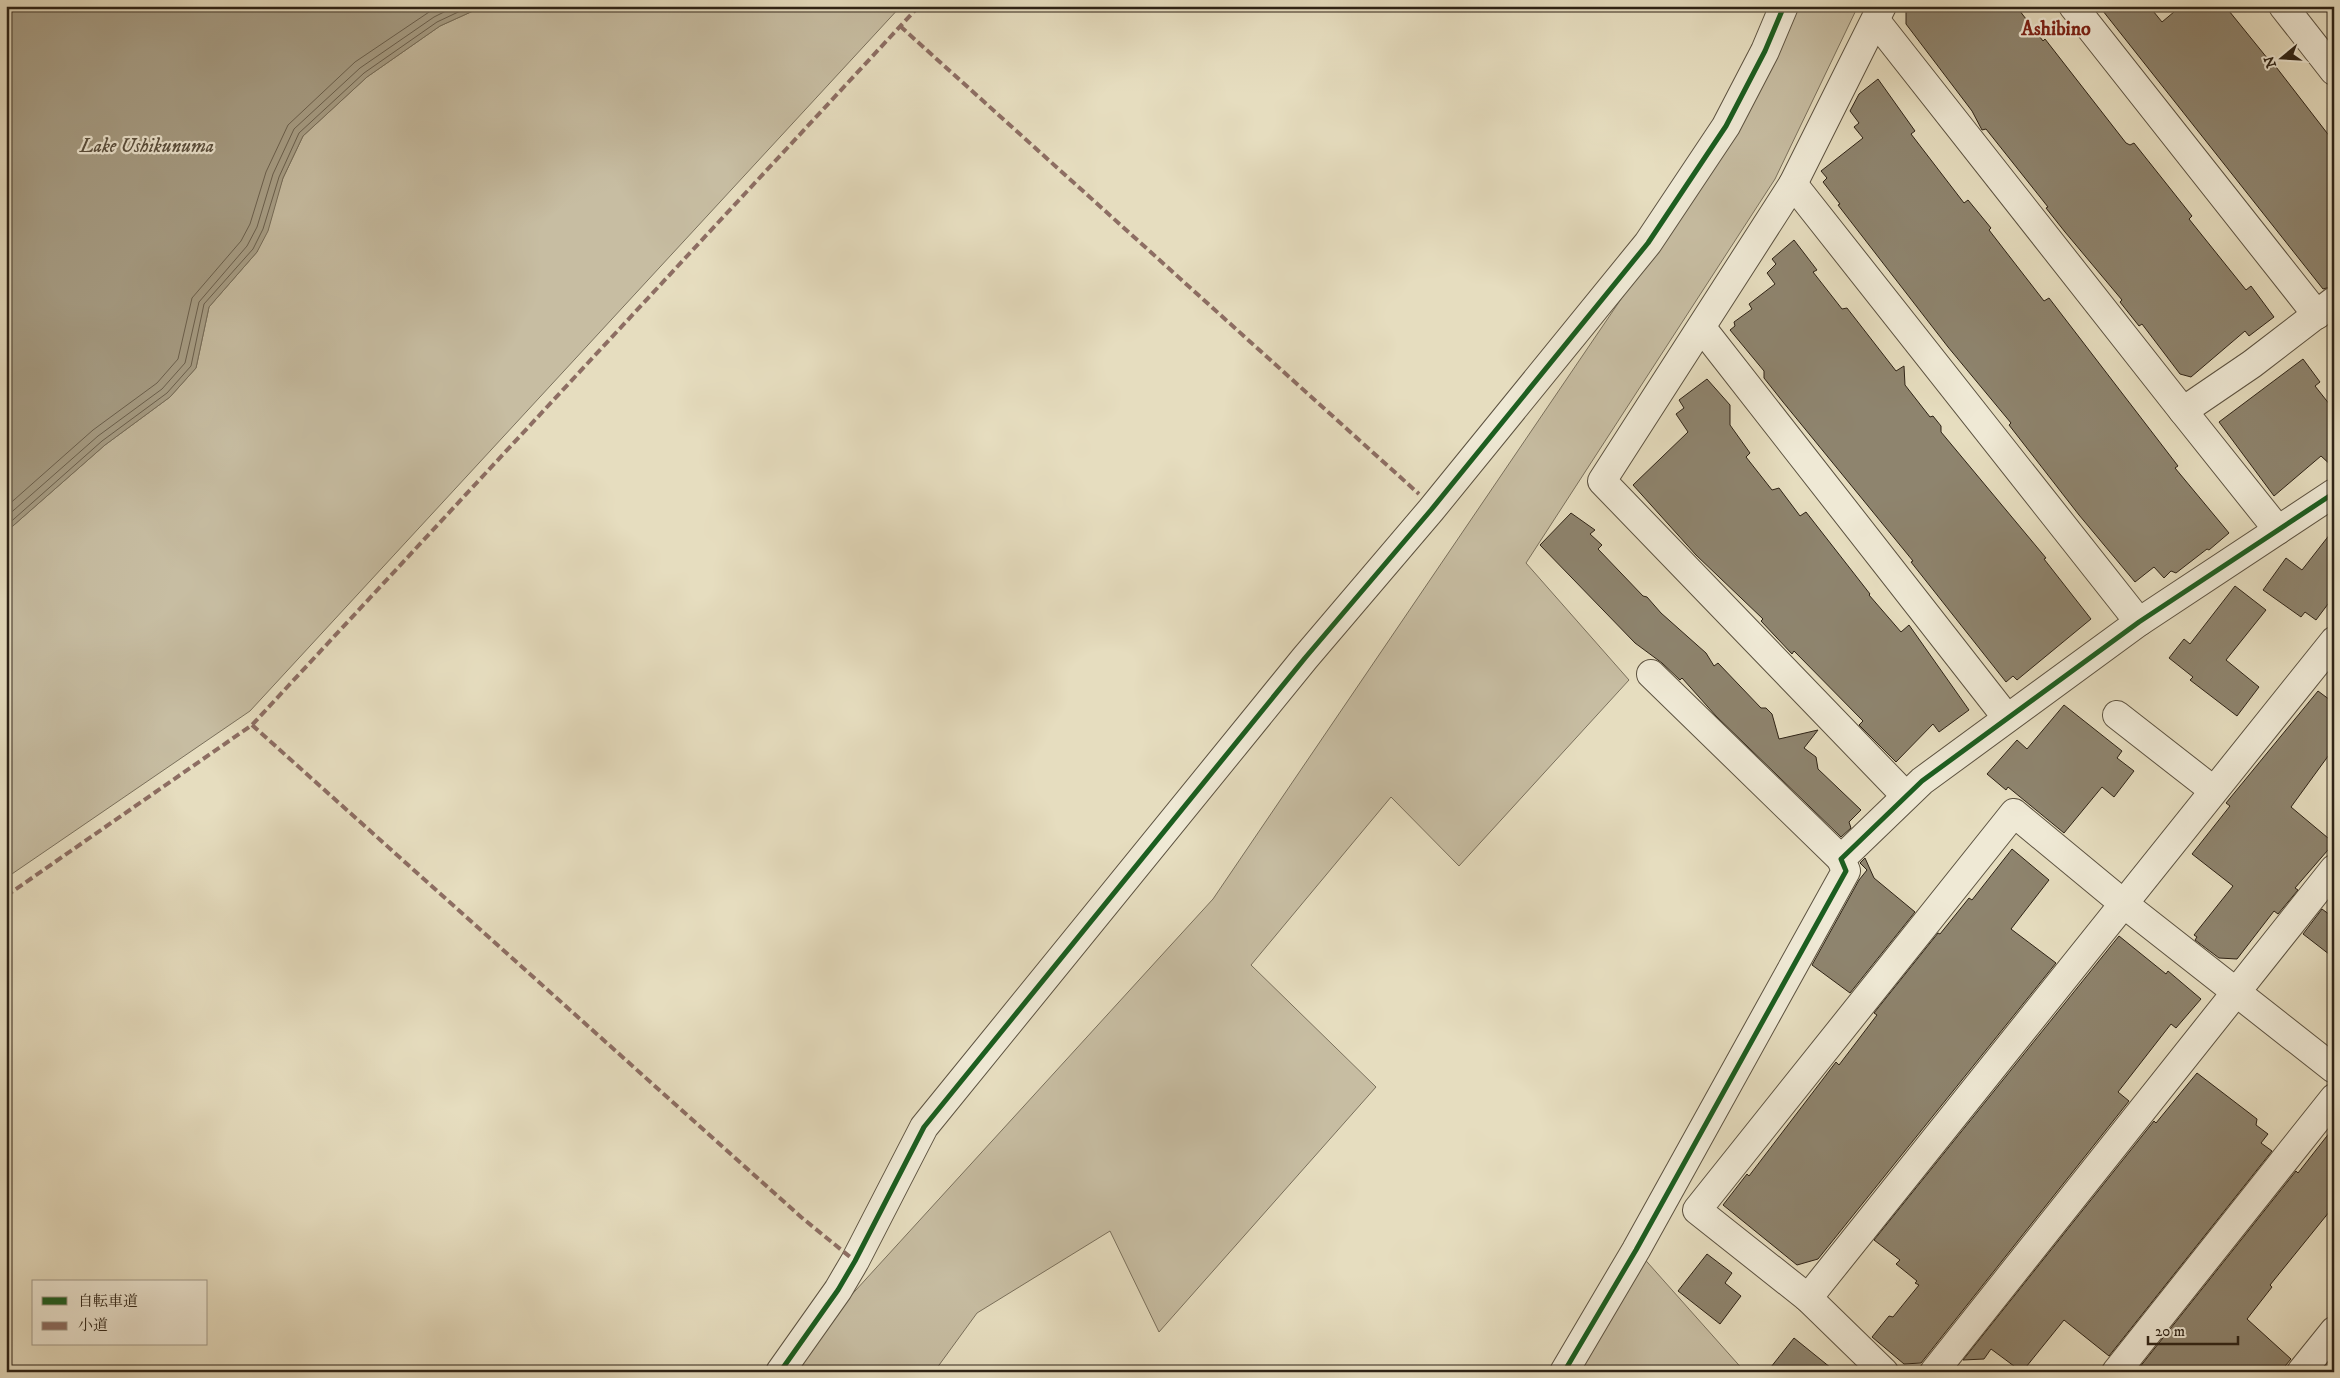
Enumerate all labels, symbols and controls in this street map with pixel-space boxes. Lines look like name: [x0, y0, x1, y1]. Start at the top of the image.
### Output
district label: Ashibino: [2020, 17, 2091, 42]
north arrow: [2258, 32, 2308, 82]
text: N: [2260, 53, 2281, 70]
water label: Lake Ushikunuma: [79, 135, 214, 158]
legend: [32, 1280, 208, 1346]
text: 自転車道: [78, 1292, 138, 1311]
scale bar: [2148, 1313, 2238, 1345]
text: 小道: [78, 1316, 108, 1335]
text: 20 m: [2155, 1322, 2185, 1341]

